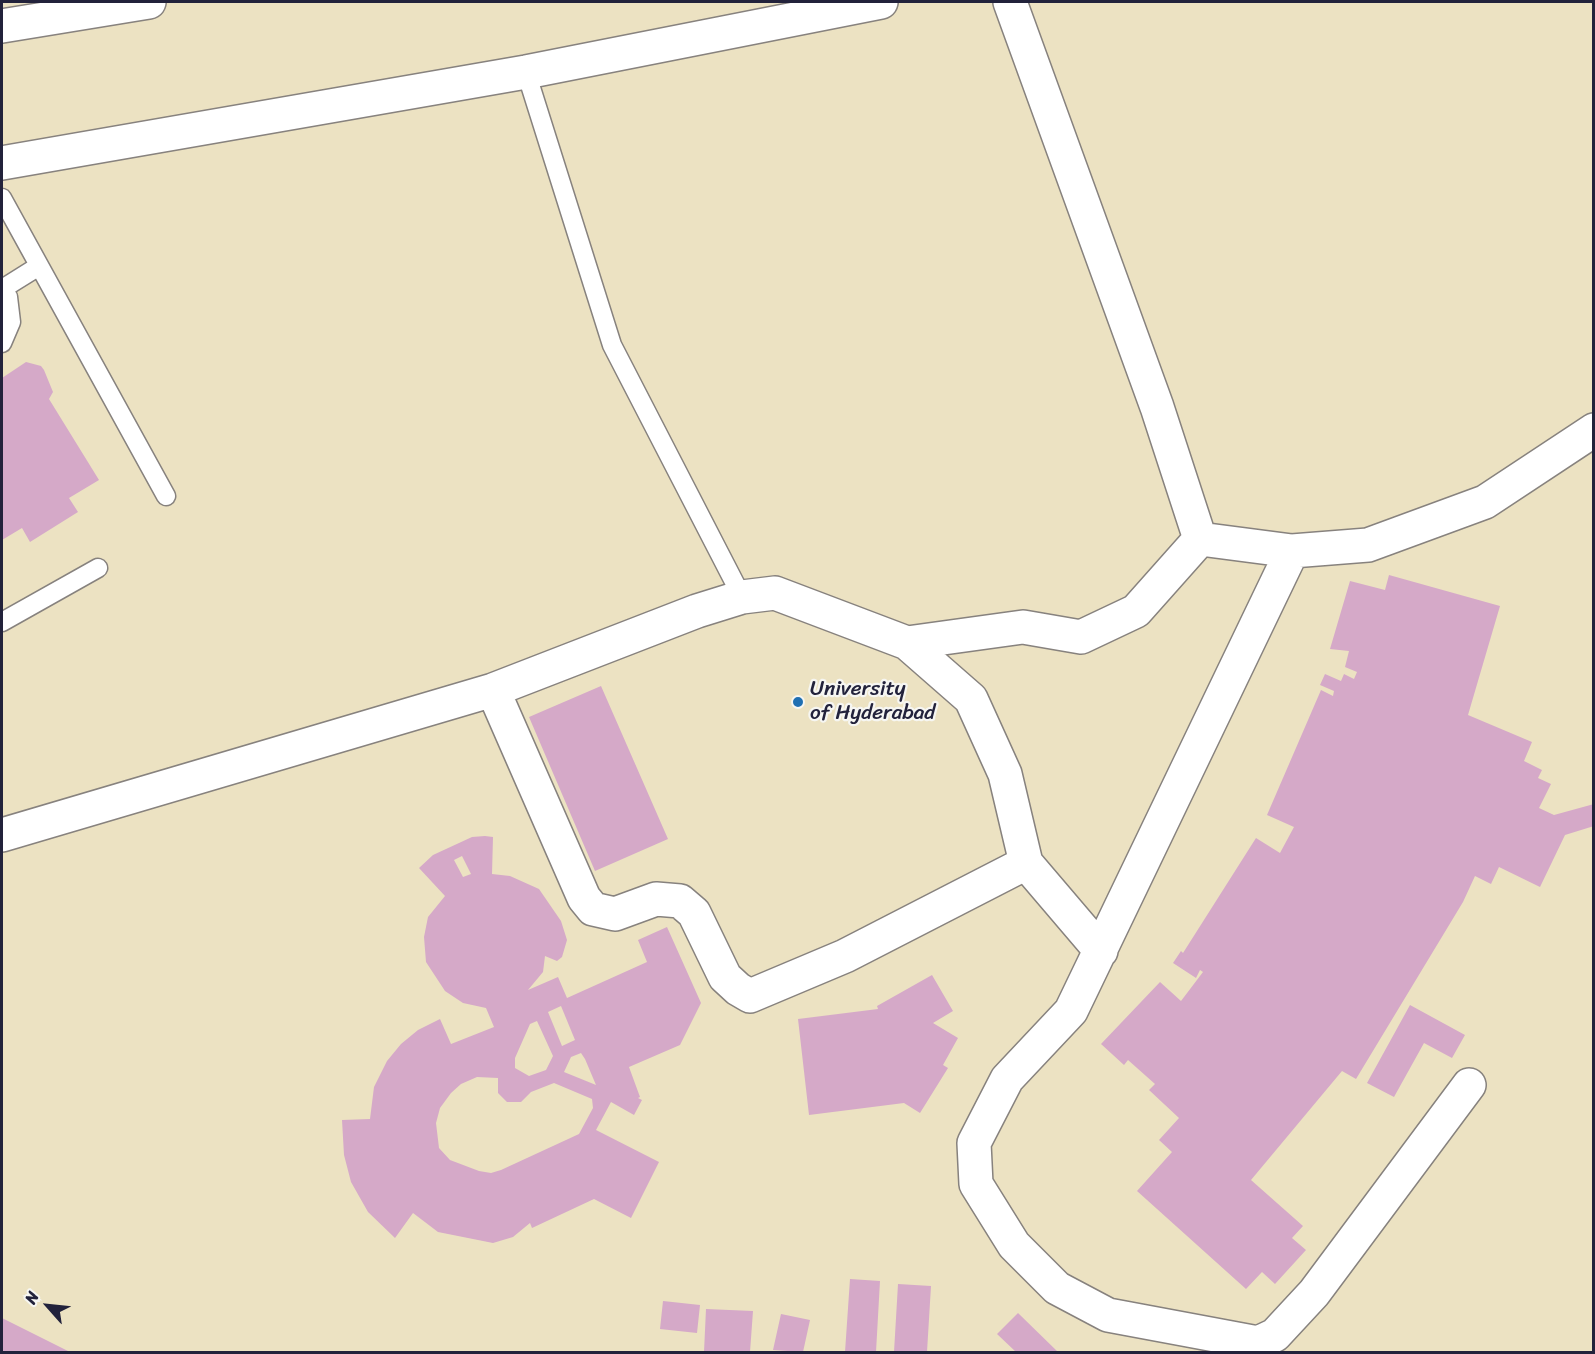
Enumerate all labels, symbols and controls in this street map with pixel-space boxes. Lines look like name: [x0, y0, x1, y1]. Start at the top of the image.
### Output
place label: University of Hyderabad: [810, 677, 935, 727]
marker: University of Hyderabad: [791, 695, 805, 709]
north arrow: [18, 1276, 78, 1336]
text: N: [16, 1286, 47, 1309]

